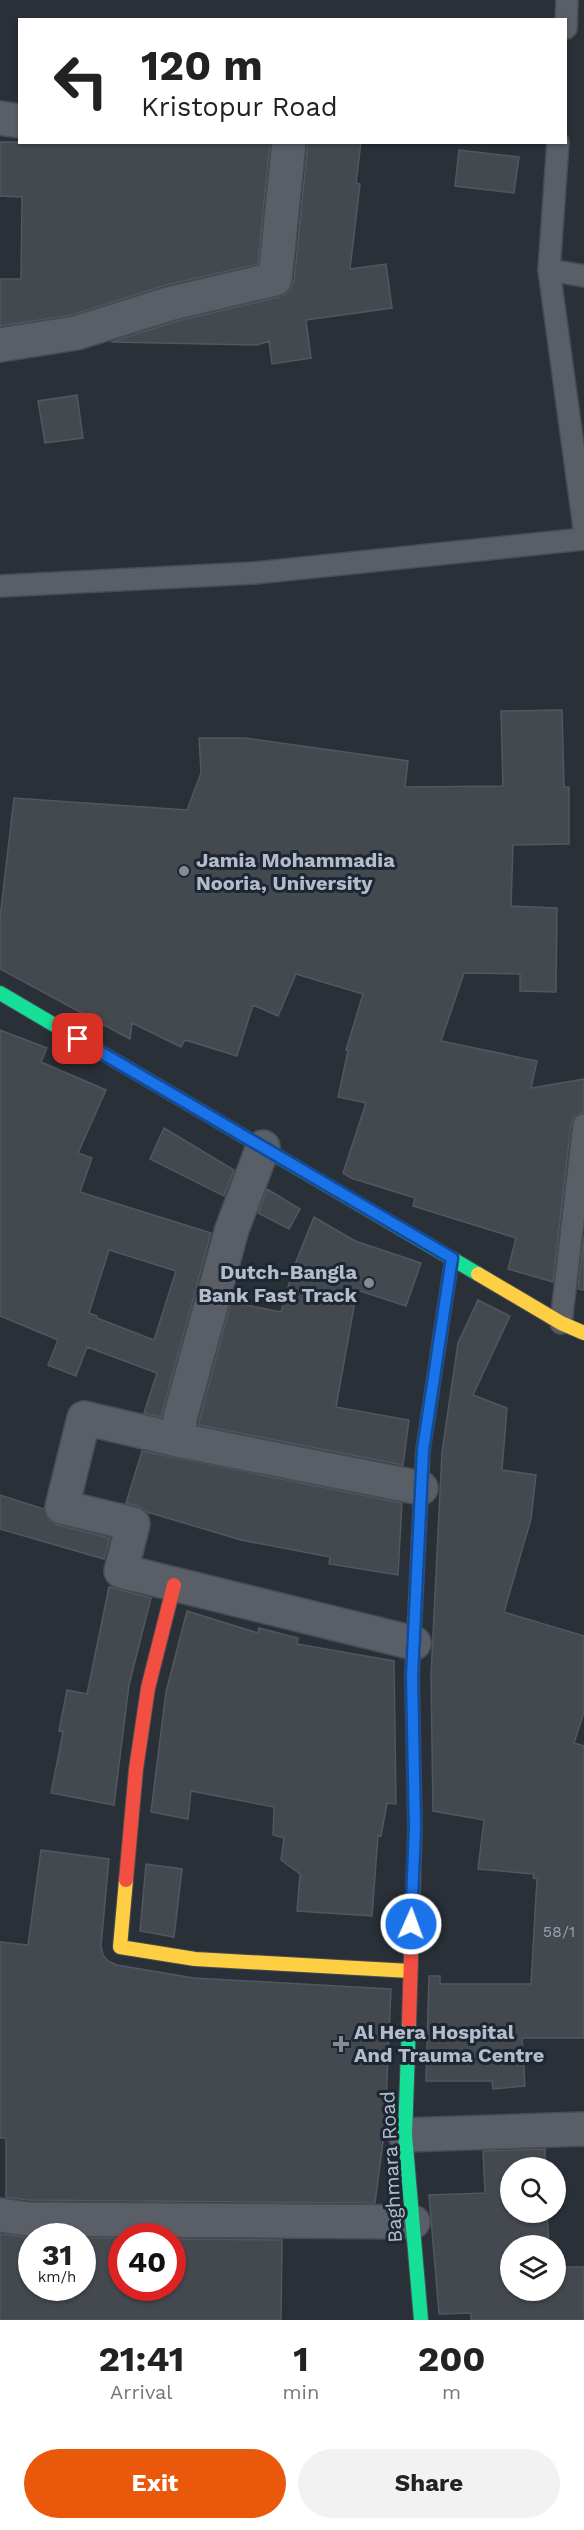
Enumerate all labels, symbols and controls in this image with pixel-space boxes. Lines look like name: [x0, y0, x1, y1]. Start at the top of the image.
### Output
text: 120 m: [141, 41, 263, 90]
icon: left: [42, 42, 120, 120]
text: Kristopur Road: [141, 91, 338, 123]
place label: Jamia Mohammadia Nooria, University: [196, 848, 395, 895]
marker: Jamia Mohammadia Nooria, University: [177, 864, 191, 878]
pin: [52, 1013, 103, 1064]
icon: arrive: [61, 1022, 94, 1055]
place label: Dutch-Bangla Bank Fast Track: [198, 1260, 358, 1307]
marker: Dutch-Bangla Bank Fast Track: [362, 1276, 376, 1290]
position arrow: [379, 1892, 443, 1956]
house number: 58/1: [543, 1922, 575, 1941]
place label: Al Hera Hospital And Trauma Centre: [354, 2020, 544, 2067]
marker: Al Hera Hospital And Trauma Centre: [332, 2035, 350, 2053]
street label: Baghmara Road: [375, 2090, 407, 2244]
map controls: [500, 2157, 566, 2301]
button: search: [500, 2157, 566, 2223]
speed limit sign: 40: [108, 2223, 186, 2301]
button: layers: [500, 2235, 566, 2301]
text: 31: [42, 2237, 72, 2272]
text: km/h: [38, 2268, 76, 2286]
text: 21:41: [98, 2338, 184, 2380]
text: 1: [293, 2338, 309, 2380]
text: 200: [418, 2338, 486, 2380]
text: Arrival: [110, 2380, 172, 2404]
text: min: [283, 2380, 319, 2404]
text: m: [442, 2380, 461, 2404]
button: Exit: [24, 2449, 286, 2518]
button: Share: [298, 2449, 560, 2518]

